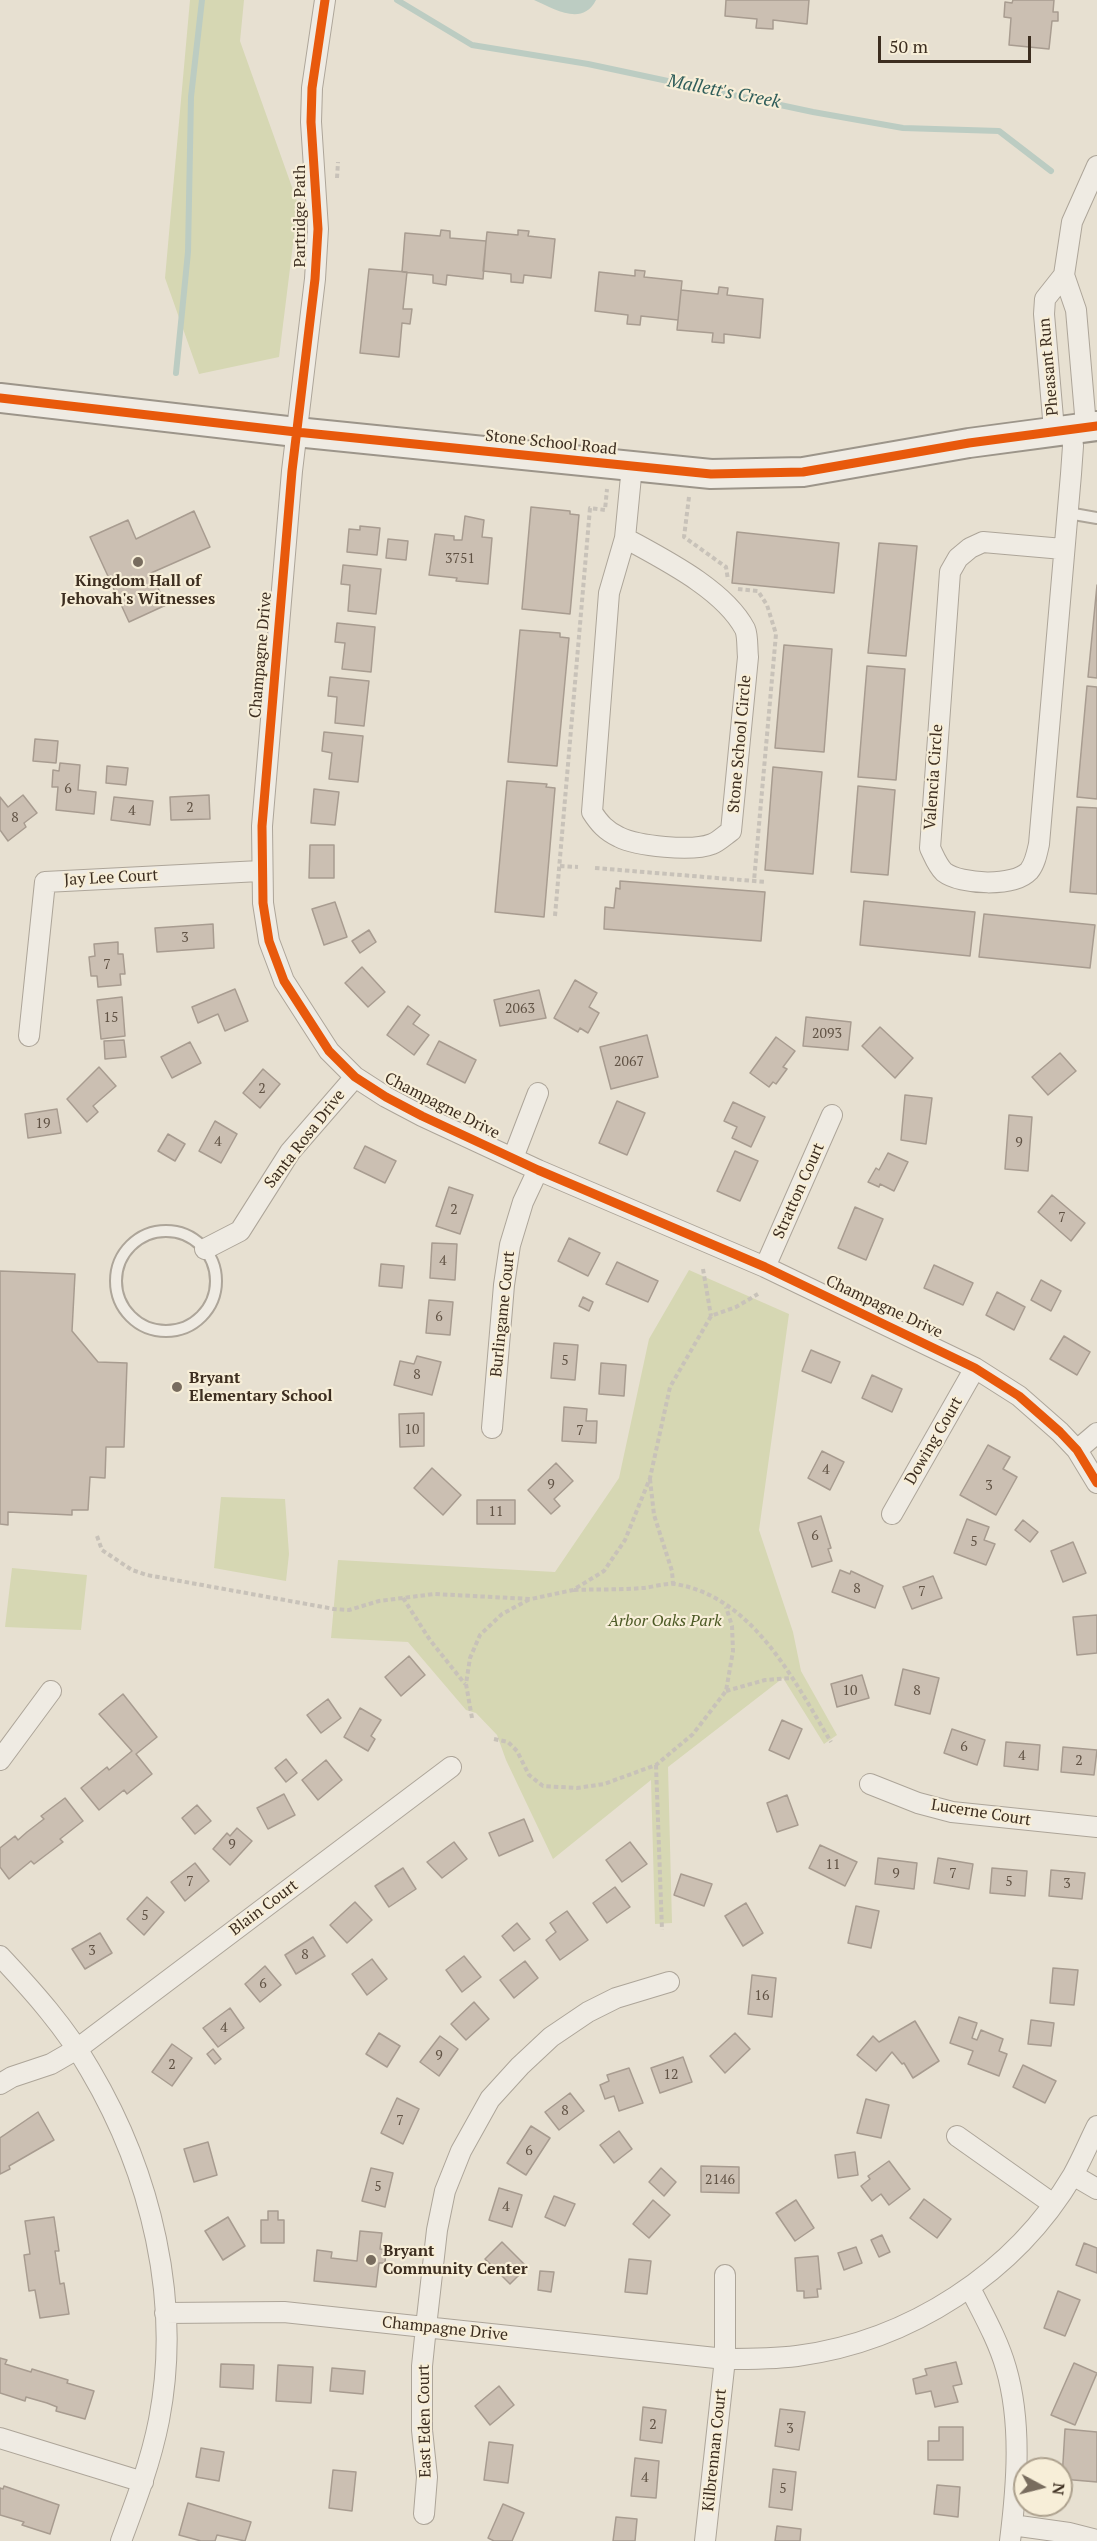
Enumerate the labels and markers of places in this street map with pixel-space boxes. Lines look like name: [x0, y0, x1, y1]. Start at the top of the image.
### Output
marker: Kingdom Hall of Jehovah's Witnesses: [131, 555, 145, 569]
place label: Kingdom Hall of Jehovah's Witnesses: [61, 571, 215, 609]
place label: Bryant Elementary School: [189, 1368, 333, 1406]
marker: Bryant Elementary School: [170, 1380, 184, 1394]
place label: Bryant Community Center: [383, 2241, 528, 2279]
marker: Bryant Community Center: [364, 2253, 378, 2267]

